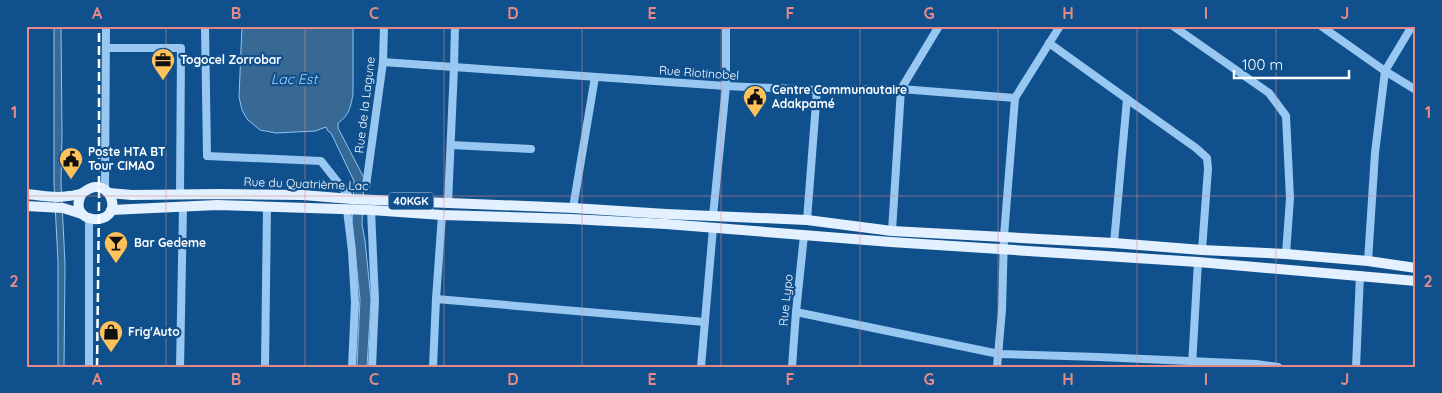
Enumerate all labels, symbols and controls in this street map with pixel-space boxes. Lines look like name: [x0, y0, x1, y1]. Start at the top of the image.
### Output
text: A: [92, 3, 103, 23]
text: B: [231, 3, 241, 23]
text: C: [369, 3, 379, 23]
text: D: [507, 3, 519, 23]
text: E: [647, 3, 657, 23]
text: F: [786, 3, 795, 23]
text: G: [923, 3, 935, 23]
text: H: [1062, 3, 1074, 23]
text: I: [1204, 3, 1208, 23]
text: J: [1341, 3, 1349, 23]
office icon: Togocel Zorrobar: [150, 47, 176, 81]
scale bar: [1234, 48, 1350, 80]
place label: Togocel Zorrobar: [180, 52, 282, 67]
text: 100 m: [1242, 55, 1283, 74]
street label: Rue de la Lagune: [351, 56, 378, 154]
street label: Rue Riotinobel: [658, 62, 740, 83]
water label: Lac Est: [271, 70, 319, 88]
place label: Centre Communautaire Adakpamé: [772, 82, 907, 111]
public building icon: Centre Communautaire Adakpamé: [742, 84, 768, 118]
text: 1: [11, 102, 17, 122]
text: 1: [1425, 102, 1431, 122]
place label: Poste HTA BT Tour CIMAO: [88, 144, 166, 173]
public building icon: Poste HTA BT Tour CIMAO: [58, 146, 84, 180]
street label: Rue du Quatrième Lac: [243, 174, 369, 193]
road number: 40KGK: [388, 192, 434, 210]
bar icon: Bar Gedeme: [103, 230, 129, 264]
place label: Bar Gedeme: [134, 235, 206, 250]
text: 2: [9, 271, 19, 291]
text: 2: [1423, 271, 1433, 291]
street label: Rue Lypo: [775, 273, 796, 327]
shop icon: Frig'Auto: [98, 319, 124, 353]
place label: Frig'Auto: [128, 324, 180, 339]
text: A: [92, 369, 103, 389]
text: B: [231, 369, 241, 389]
text: C: [369, 369, 379, 389]
text: D: [507, 369, 519, 389]
text: E: [647, 369, 657, 389]
text: F: [786, 369, 795, 389]
text: G: [923, 369, 935, 389]
text: H: [1062, 369, 1074, 389]
text: I: [1204, 369, 1208, 389]
text: J: [1341, 369, 1349, 389]

